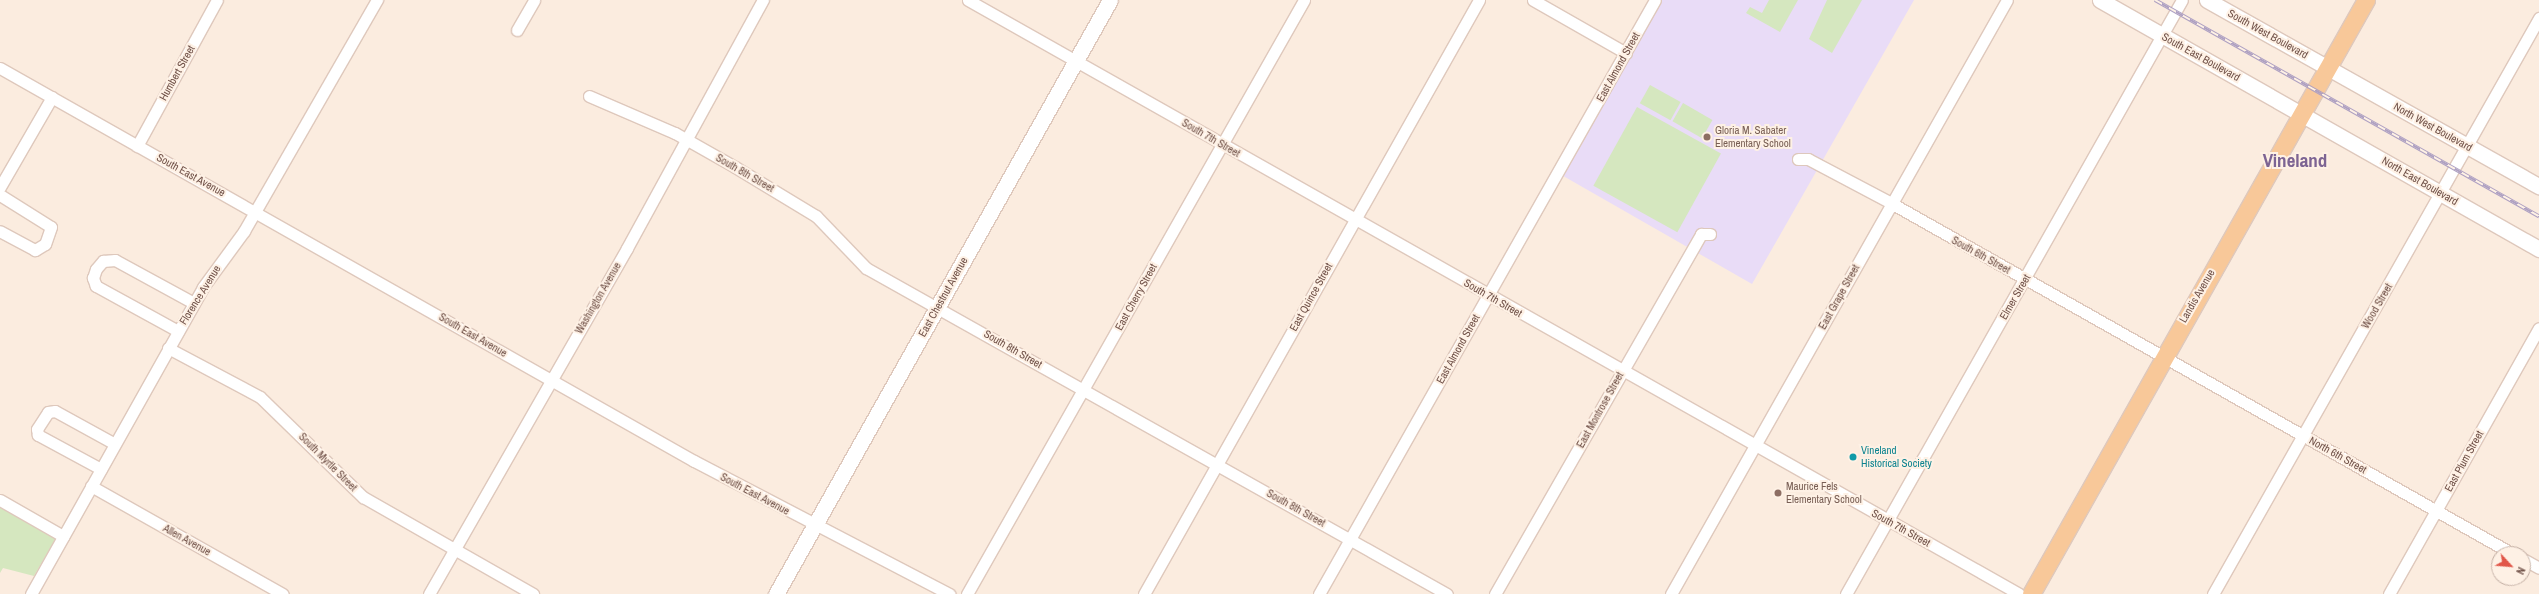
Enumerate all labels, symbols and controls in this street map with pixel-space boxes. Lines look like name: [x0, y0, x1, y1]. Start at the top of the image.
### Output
street label: South West Boulevard: [2226, 7, 2310, 61]
street label: East Almond Street: [1593, 30, 1643, 104]
street label: South East Boulevard: [2160, 30, 2242, 84]
street label: Humbert Street: [156, 43, 198, 103]
street label: North West Boulevard: [2391, 100, 2475, 154]
street label: South 7th Street: [1179, 116, 1243, 160]
place label: Gloria M. Sabater Elementary School: [1715, 124, 1791, 150]
marker: Gloria M. Sabater Elementary School: [1702, 132, 1712, 142]
district label: Vineland: [2263, 150, 2327, 172]
street label: South East Avenue: [154, 151, 228, 199]
street label: South 8th Street: [713, 151, 777, 195]
street label: North East Boulevard: [2380, 154, 2460, 208]
street label: South 6th Street: [1949, 233, 2013, 277]
street label: East Chestnut Avenue: [916, 255, 970, 339]
street label: Washington Avenue: [572, 260, 624, 336]
street label: East Quince Street: [1287, 260, 1335, 334]
street label: East Cherry Street: [1112, 261, 1160, 333]
street label: East Grape Street: [1816, 262, 1862, 332]
street label: Florence Avenue: [176, 263, 224, 327]
street label: Landis Avenue: [2176, 267, 2218, 325]
street label: Elmer Street: [1997, 272, 2033, 322]
street label: South 7th Street: [1461, 276, 1525, 320]
street label: Wood Street: [2359, 281, 2395, 331]
street label: South East Avenue: [436, 310, 510, 360]
street label: East Almond Street: [1433, 312, 1483, 386]
street label: South 8th Street: [981, 327, 1045, 371]
street label: East Montrose Street: [1574, 370, 1626, 450]
street label: East Plum Street: [2442, 428, 2486, 494]
street label: South Myrtle Street: [296, 430, 360, 494]
street label: North 6th Street: [2307, 434, 2369, 476]
place label: Vineland Historical Society: [1861, 444, 1932, 470]
marker: Vineland Historical Society: [1848, 452, 1858, 462]
street label: South East Avenue: [718, 470, 792, 518]
place label: Maurice Fels Elementary School: [1786, 480, 1862, 506]
street label: South 8th Street: [1264, 486, 1328, 530]
marker: Maurice Fels Elementary School: [1773, 488, 1783, 498]
street label: South 7th Street: [1869, 506, 1933, 550]
street label: Allen Avenue: [161, 521, 213, 559]
north arrow: [2491, 546, 2531, 586]
text: N: [2513, 565, 2529, 577]

